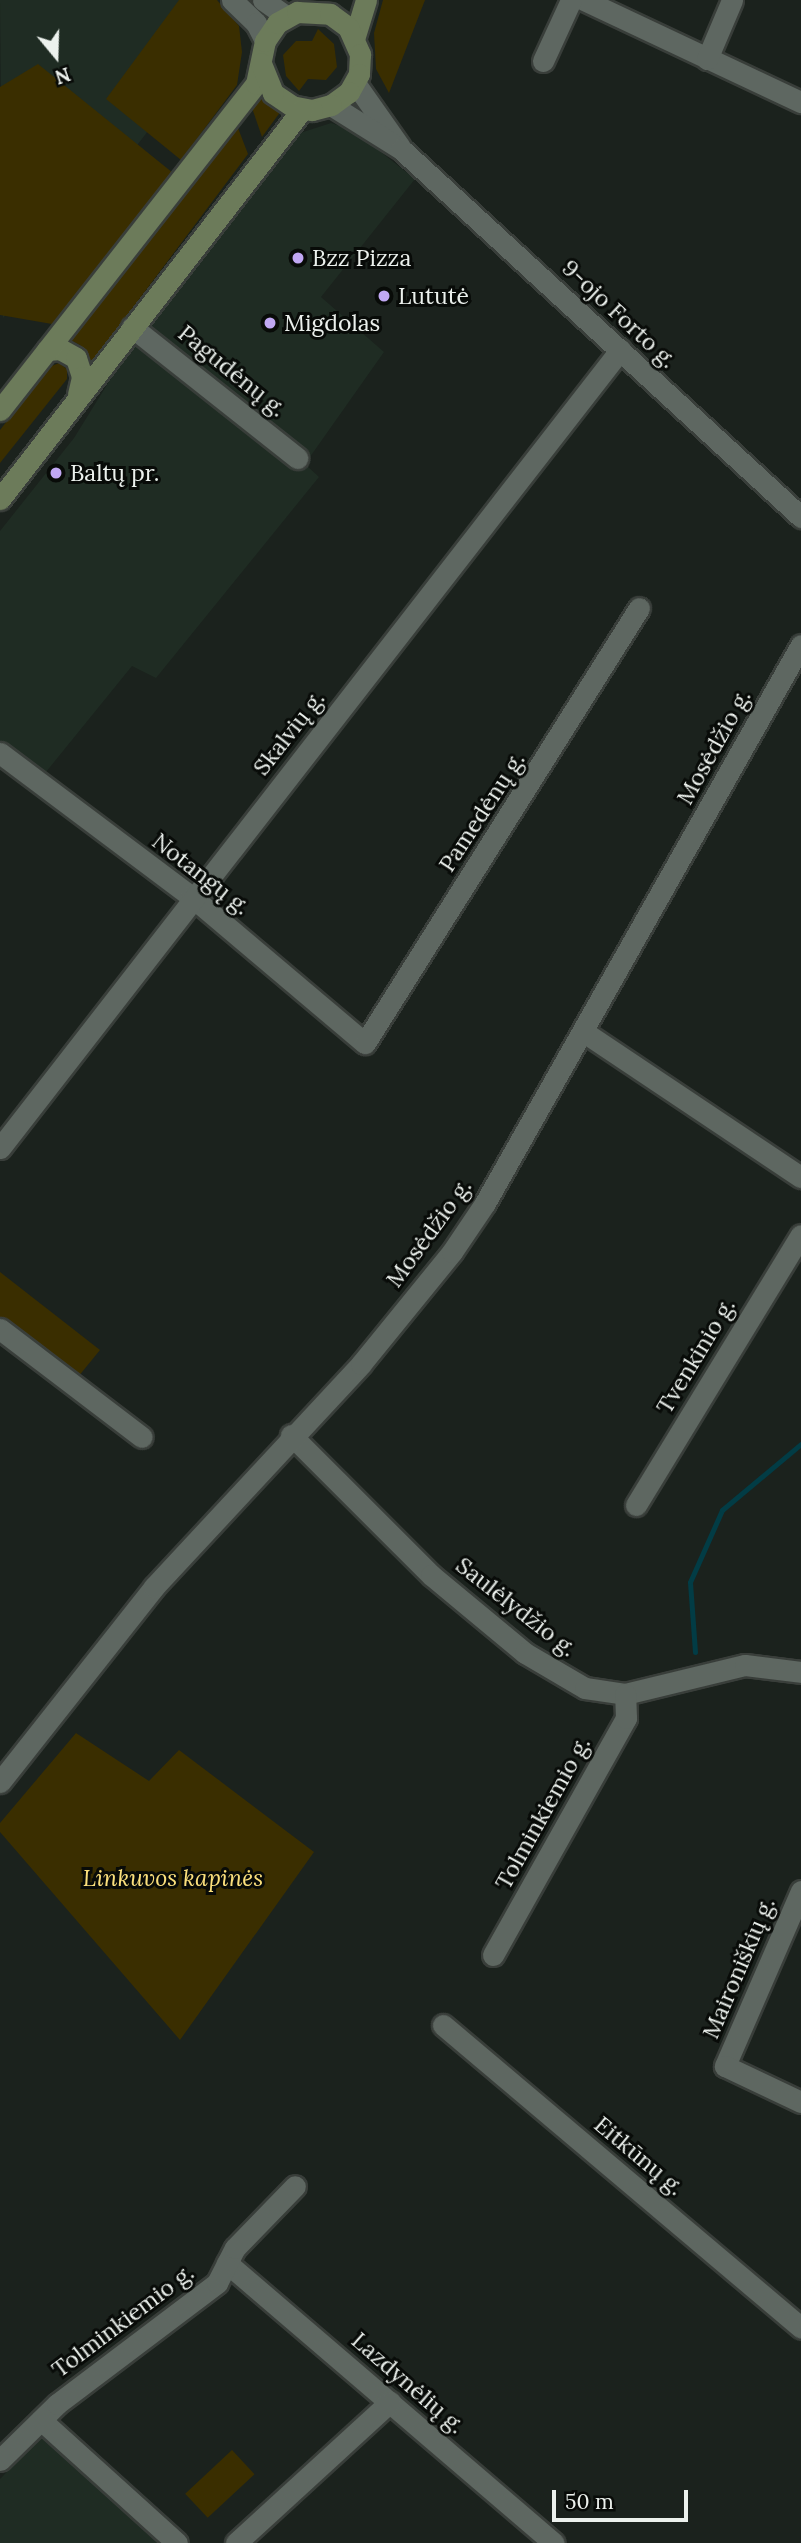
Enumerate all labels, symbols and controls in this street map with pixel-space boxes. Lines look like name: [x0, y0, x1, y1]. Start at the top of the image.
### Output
north arrow: [21, 21, 91, 91]
text: N: [52, 62, 74, 90]
place label: Bzz Pizza: [312, 244, 411, 272]
marker: Bzz Pizza: [290, 250, 306, 266]
street label: 9-ojo Forto g.: [556, 254, 682, 374]
place label: Lututė: [398, 282, 469, 310]
marker: Lututė: [376, 288, 392, 304]
place label: Migdolas: [284, 309, 380, 337]
marker: Migdolas: [262, 315, 278, 331]
street label: Pagudėnų g.: [173, 319, 291, 423]
place label: Baltų pr.: [70, 459, 159, 487]
marker: Baltų pr.: [48, 465, 64, 481]
street label: Skalvių g.: [247, 685, 331, 781]
street label: Mosėdžio g.: [671, 685, 757, 809]
street label: Pamedėnų g.: [433, 747, 531, 877]
street label: Notangų g.: [147, 827, 255, 921]
street label: Mosėdžio g.: [380, 1173, 478, 1293]
street label: Tvenkinio g.: [651, 1293, 741, 1419]
street label: Saulėlydžio g.: [450, 1551, 582, 1663]
street label: Tolminkiemio g.: [490, 1732, 596, 1894]
park label: Linkuvos kapinės: [83, 1864, 263, 1892]
street label: Maironiškių g.: [697, 1893, 781, 2043]
street label: Eitkūnų g.: [589, 2111, 689, 2201]
street label: Tolminkiemio g.: [47, 2259, 199, 2383]
street label: Lazdynėlių g.: [346, 2327, 470, 2439]
scale bar: [556, 2476, 692, 2520]
text: 50 m: [565, 2488, 614, 2515]

